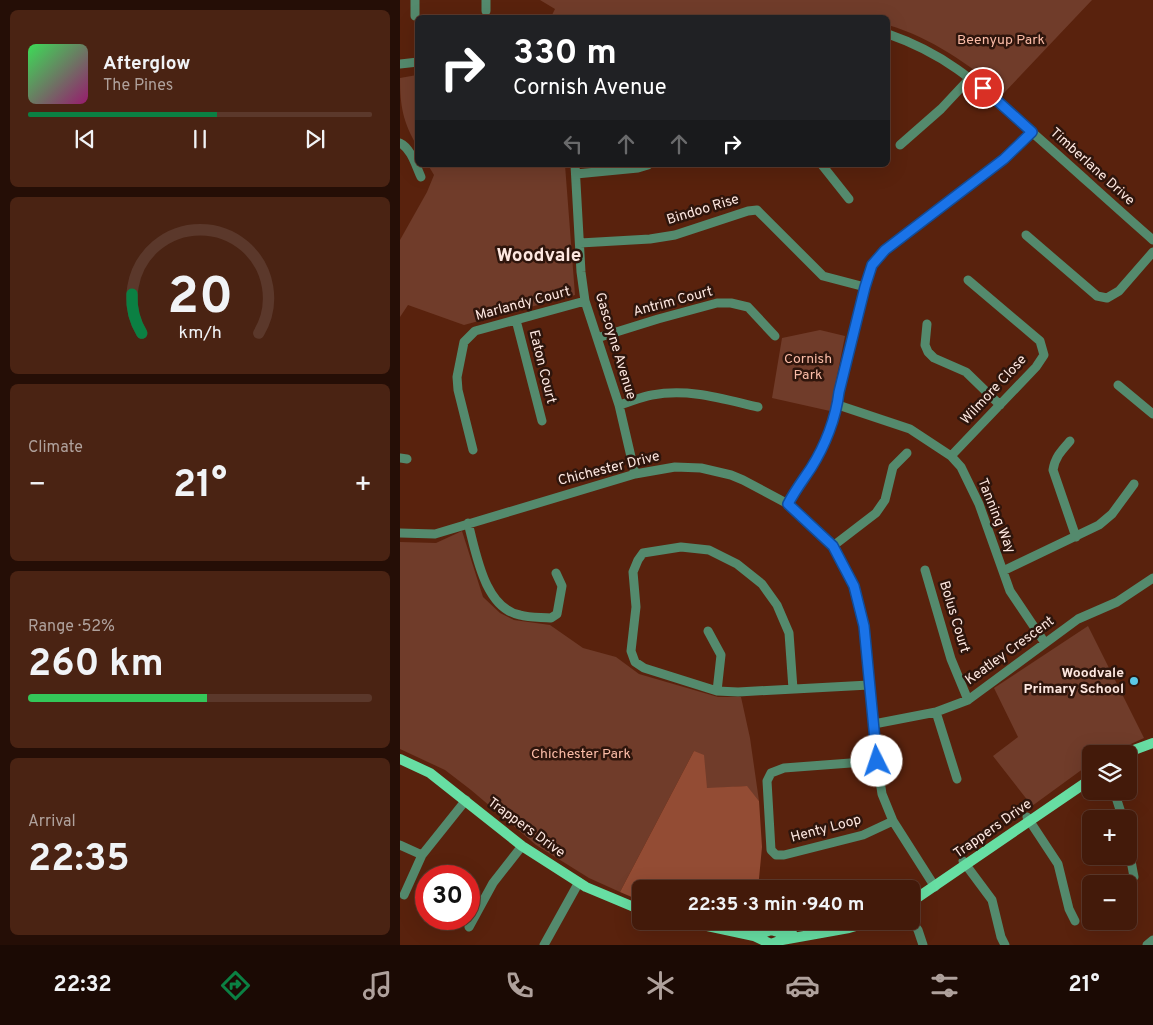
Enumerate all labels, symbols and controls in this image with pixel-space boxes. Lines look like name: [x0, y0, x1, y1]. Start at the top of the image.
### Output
text: 330 m: [513, 32, 617, 76]
park label: Beenyup Park: [957, 32, 1045, 49]
icon: right: [430, 35, 495, 100]
text: Afterglow: [103, 52, 191, 76]
pin: [962, 67, 1004, 109]
icon: arrive: [969, 74, 997, 102]
text: Cornish Avenue: [513, 75, 666, 102]
text: The Pines: [103, 76, 173, 96]
icon: previous: [71, 125, 99, 153]
icon: pause: [186, 125, 214, 153]
icon: next: [301, 125, 329, 153]
street label: Timberlane Drive: [1046, 125, 1138, 209]
icon: left: [559, 130, 587, 158]
icon: ahead: [612, 130, 640, 158]
icon: ahead: [665, 130, 693, 158]
icon: right: [718, 130, 746, 158]
street label: Bindoo Rise: [665, 191, 741, 229]
district label: Woodvale: [497, 244, 581, 268]
text: 20: [167, 266, 233, 332]
street label: Marlandy Court: [474, 283, 572, 325]
street label: Antrim Court: [631, 283, 715, 321]
street label: Gascoyne Avenue: [591, 290, 639, 402]
text: km/h: [178, 322, 222, 345]
street label: Eaton Court: [525, 328, 559, 406]
park label: Cornish Park: [784, 351, 832, 384]
street label: Wilmore Close: [957, 352, 1031, 428]
text: Climate: [28, 438, 83, 458]
street label: Chichester Drive: [556, 448, 662, 490]
text: 21°: [173, 462, 227, 511]
text: −: [28, 468, 46, 504]
text: +: [354, 468, 372, 504]
street label: Tanning Way: [973, 476, 1019, 556]
street label: Bolus Court: [935, 579, 973, 655]
street label: Keatley Crescent: [962, 613, 1058, 689]
text: Range · 52%: [28, 617, 115, 637]
text: 260 km: [28, 641, 164, 690]
place label: Woodvale Primary School: [1023, 665, 1124, 698]
marker: Woodvale Primary School: [1128, 675, 1140, 687]
position arrow: [850, 734, 902, 786]
map controls: [1082, 745, 1137, 930]
button: layers: [1082, 745, 1137, 800]
park label: Chichester Park: [531, 746, 631, 763]
street label: Trappers Drive: [484, 794, 568, 862]
street label: Trappers Drive: [951, 796, 1035, 862]
button: +: [1082, 810, 1137, 865]
street label: Henty Loop: [789, 811, 863, 847]
text: Arrival: [28, 812, 76, 832]
text: 22:35: [28, 836, 130, 885]
speed limit sign: 30: [415, 865, 480, 930]
button: −: [1082, 875, 1137, 930]
text: 22:35 · 3 min · 940 m: [687, 893, 865, 917]
icon: directions: [218, 968, 253, 1003]
icon: music: [360, 968, 395, 1003]
icon: phone: [502, 968, 537, 1003]
icon: climate: [643, 968, 678, 1003]
icon: car: [785, 968, 820, 1003]
icon: filters: [927, 968, 962, 1003]
text: 22:32: [53, 972, 112, 999]
text: 21°: [1068, 972, 1100, 999]

